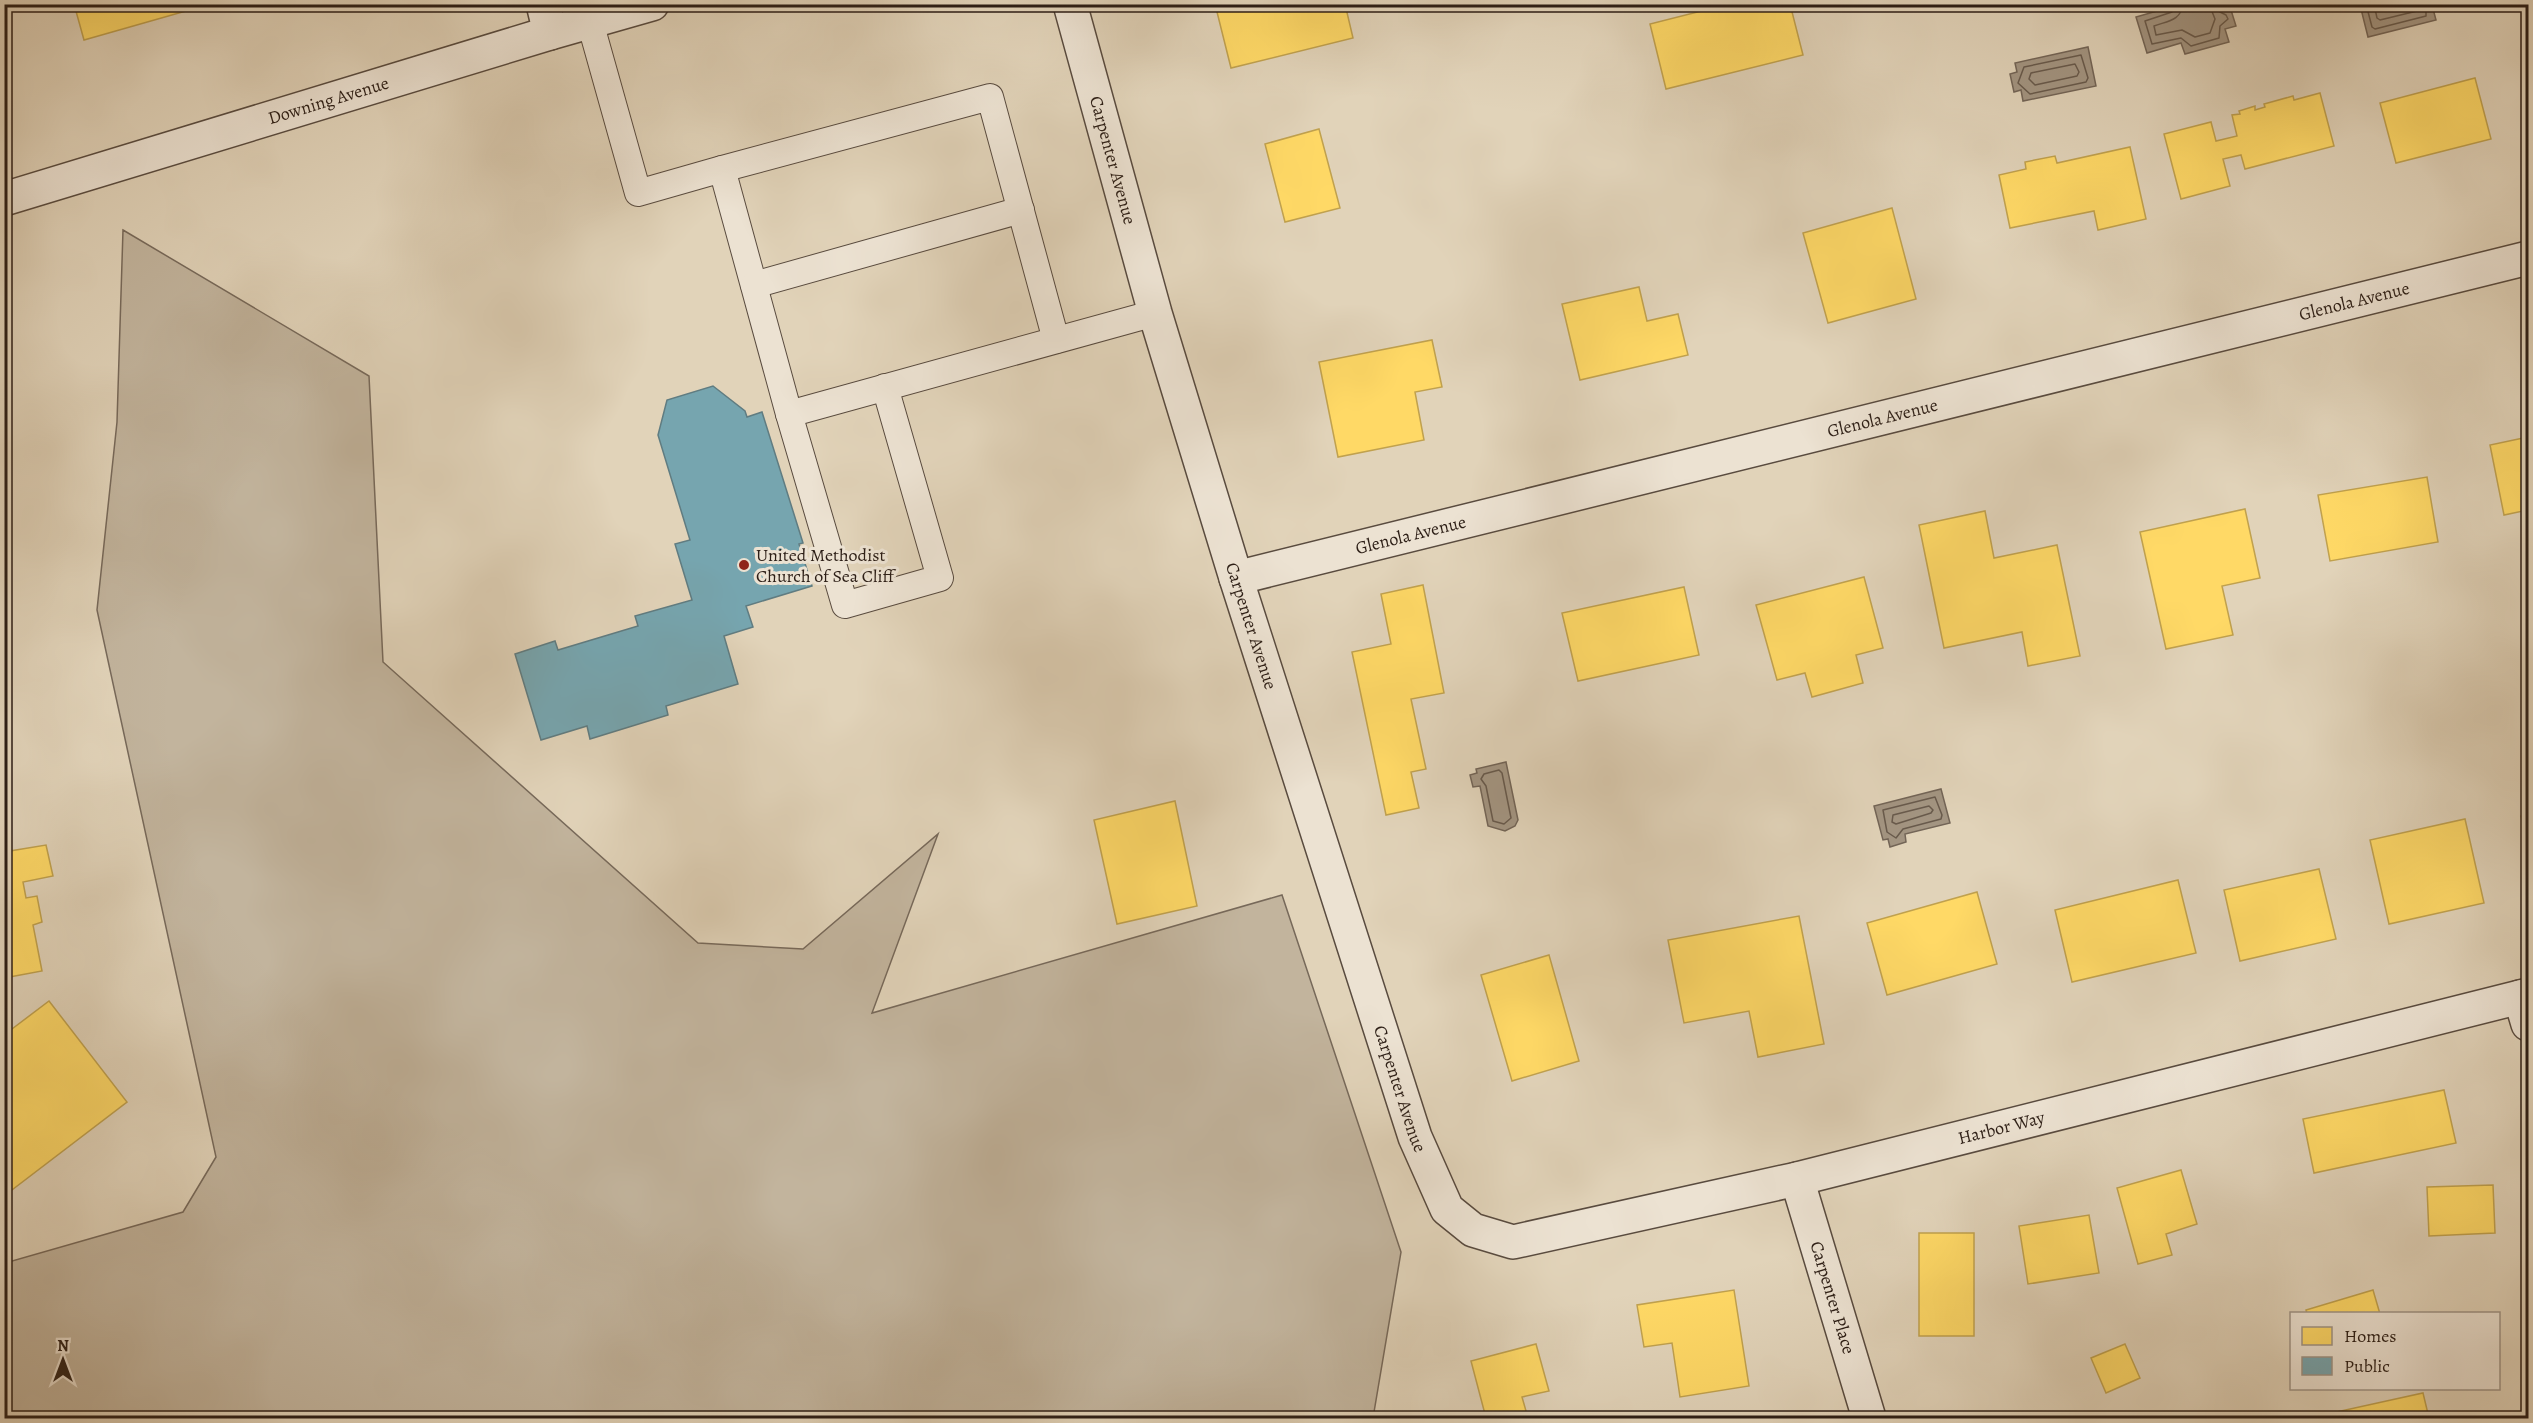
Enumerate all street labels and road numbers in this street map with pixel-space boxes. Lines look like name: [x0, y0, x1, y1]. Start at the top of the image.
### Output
street label: Downing Avenue: [265, 71, 392, 130]
street label: Carpenter Avenue: [1084, 93, 1142, 227]
street label: Glenola Avenue: [2296, 276, 2412, 326]
street label: Glenola Avenue: [1825, 393, 1940, 443]
street label: Glenola Avenue: [1353, 509, 1469, 560]
street label: Carpenter Avenue: [1220, 559, 1283, 693]
street label: Carpenter Avenue: [1368, 1022, 1432, 1156]
street label: Harbor Way: [1955, 1105, 2048, 1150]
street label: Carpenter Place: [1804, 1238, 1861, 1357]

